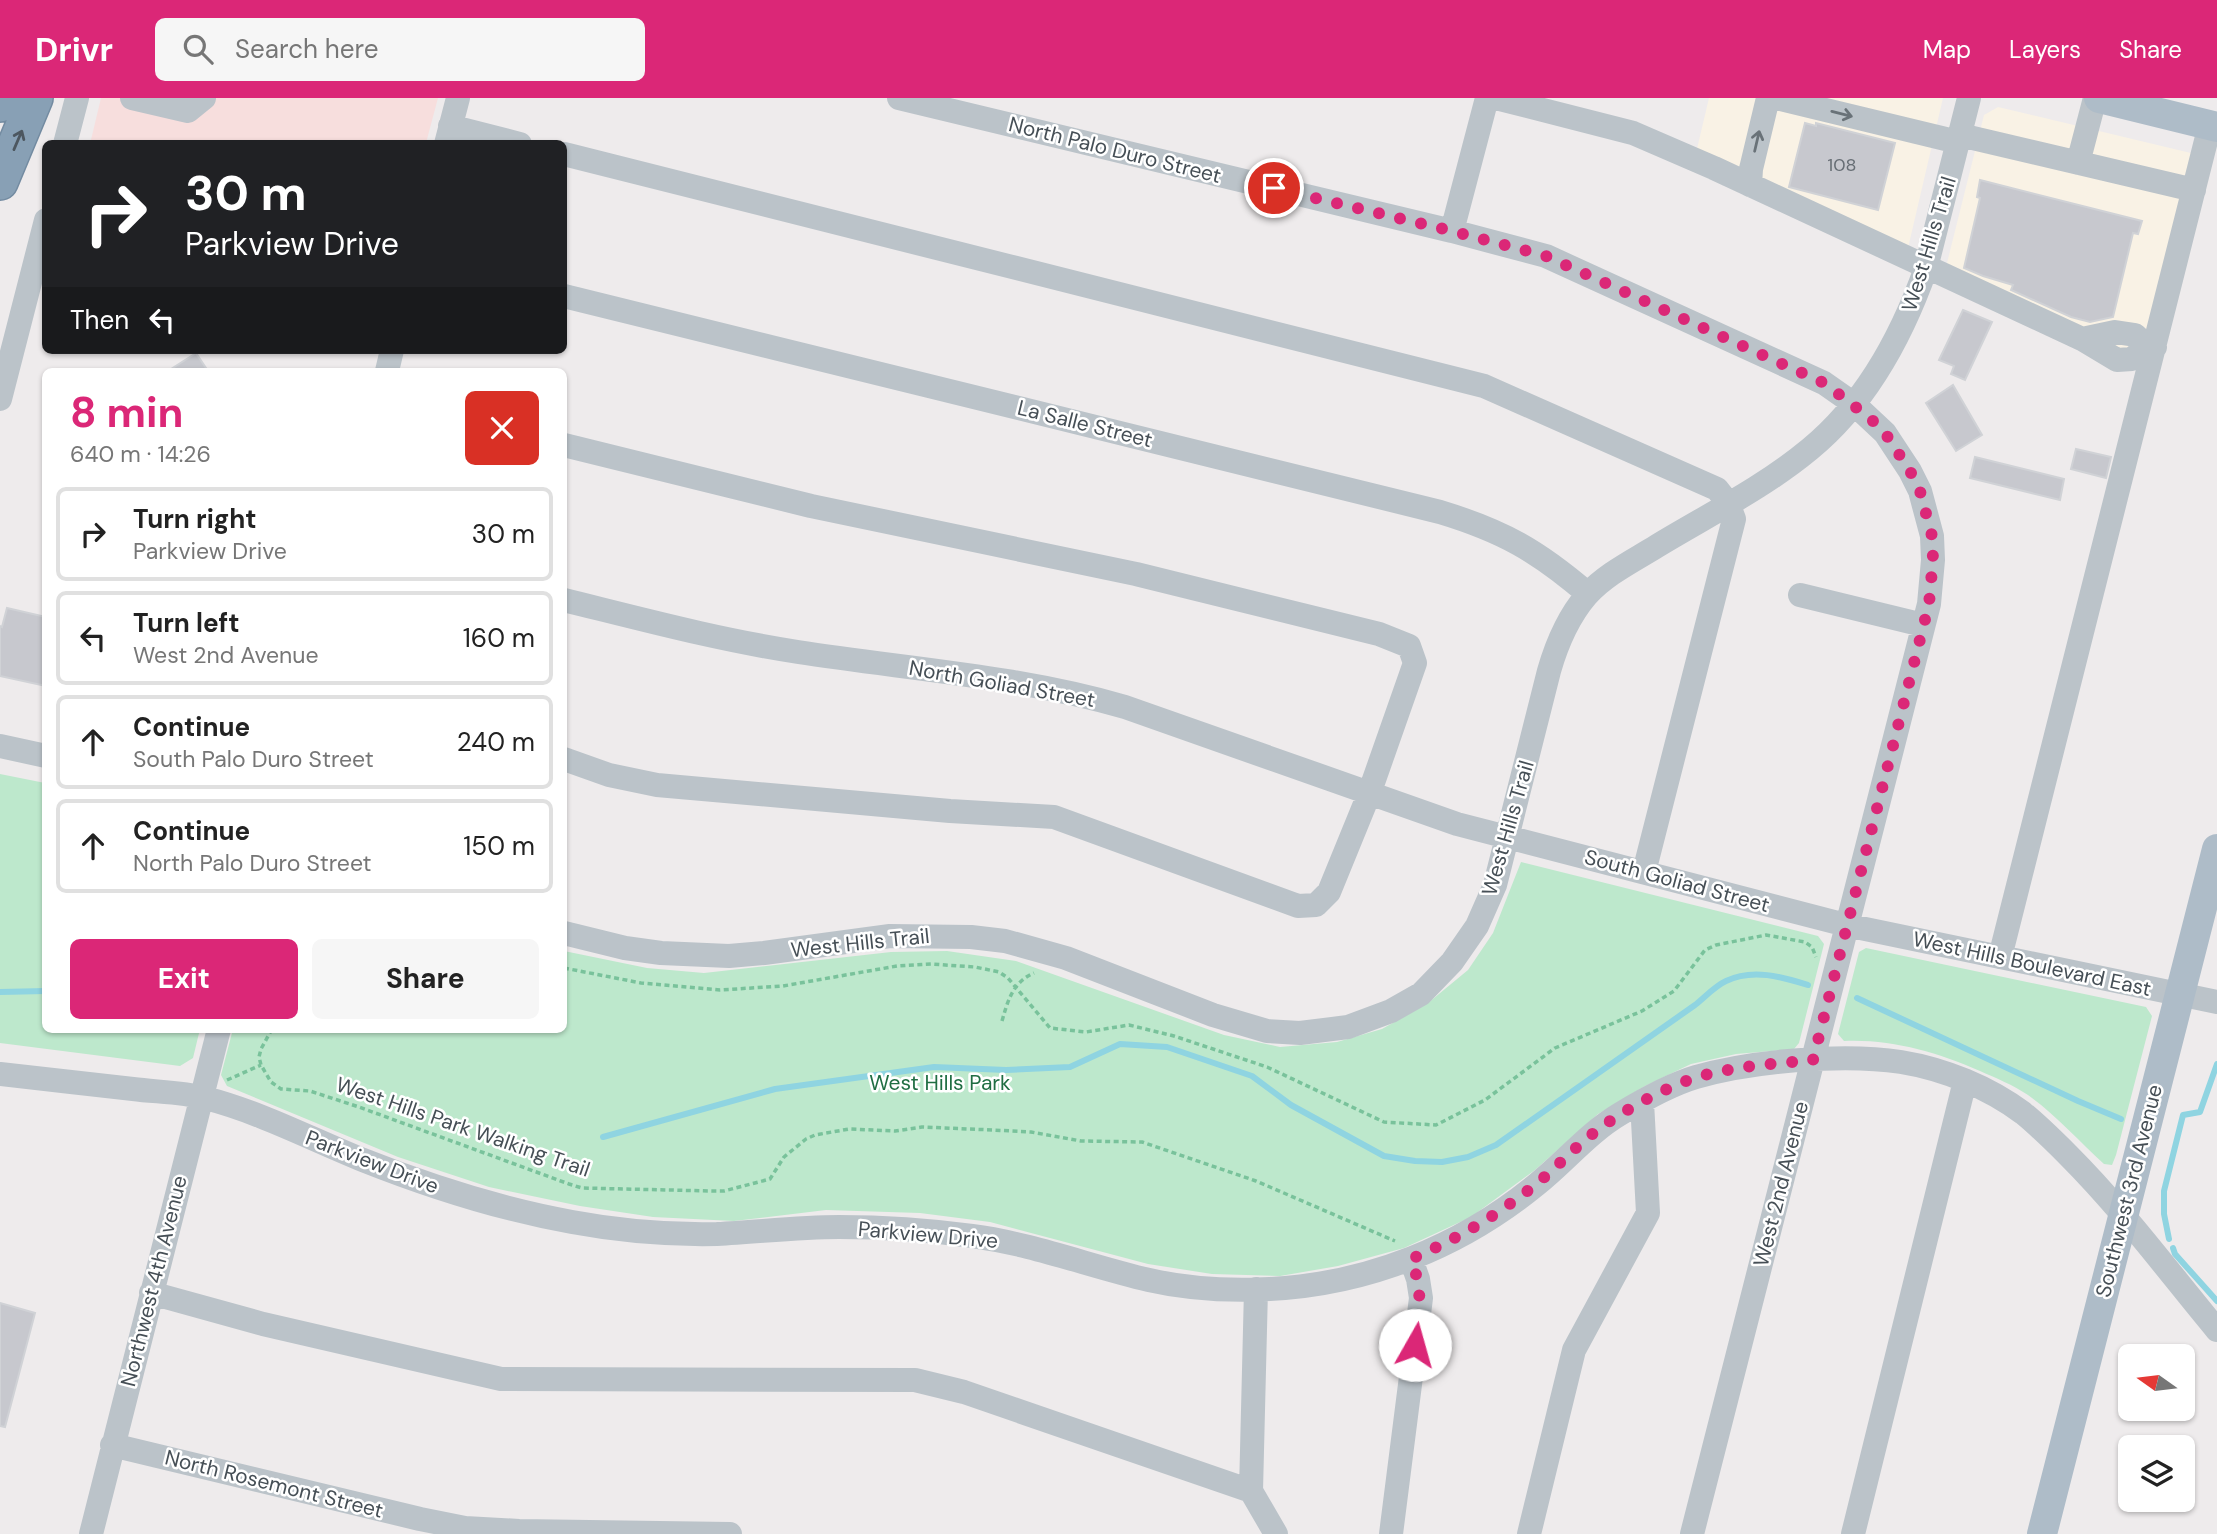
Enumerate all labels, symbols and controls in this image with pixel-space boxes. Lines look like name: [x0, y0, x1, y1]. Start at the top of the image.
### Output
search box: [155, 18, 645, 81]
text: Drivr: [35, 28, 113, 71]
icon: search: [179, 30, 217, 68]
text: Search here: [235, 32, 378, 66]
text: Map: [1923, 34, 1971, 65]
text: Layers: [2009, 34, 2081, 65]
text: Share: [2119, 34, 2182, 65]
one-way arrow: [1830, 108, 1853, 121]
street label: North Palo Duro Street: [1006, 110, 1224, 190]
one-way arrow: [12, 130, 25, 151]
one-way arrow: [1751, 130, 1765, 153]
house number: 108: [1828, 153, 1856, 177]
pin: [1244, 158, 1304, 218]
text: 30 m: [185, 161, 307, 225]
icon: right: [70, 168, 161, 259]
icon: arrive: [1255, 169, 1293, 207]
street label: West Hills Trail: [1895, 173, 1963, 315]
text: Parkview Drive: [185, 223, 399, 265]
icon: left: [143, 301, 181, 339]
text: Then: [70, 303, 129, 337]
text: 8 min: [70, 385, 183, 440]
button: close: [465, 391, 539, 465]
street label: La Salle Street: [1015, 394, 1155, 454]
text: 640 m · 14:26: [70, 439, 211, 469]
text: Turn right: [133, 502, 257, 536]
icon: right: [74, 515, 112, 553]
text: 30 m: [472, 517, 535, 551]
text: Parkview Drive: [133, 536, 287, 566]
text: Turn left: [133, 606, 240, 640]
icon: left: [74, 619, 112, 657]
text: 160 m: [463, 621, 535, 655]
text: West 2nd Avenue: [133, 640, 318, 670]
street label: North Goliad Street: [907, 654, 1097, 714]
text: Continue: [133, 710, 250, 744]
icon: ahead: [74, 723, 112, 761]
text: 240 m: [457, 725, 535, 759]
text: South Palo Duro Street: [133, 744, 374, 774]
street label: West Hills Trail: [1475, 757, 1541, 899]
text: Continue: [133, 814, 250, 848]
icon: ahead: [74, 827, 112, 865]
text: 150 m: [463, 829, 535, 863]
street label: South Goliad Street: [1581, 843, 1773, 919]
text: North Palo Duro Street: [133, 848, 372, 878]
street label: West Hills Trail: [789, 922, 931, 964]
street label: West Hills Boulevard East: [1910, 925, 2154, 1003]
button: Exit: [70, 939, 298, 1019]
button: Share: [312, 939, 539, 1019]
park label: West Hills Park: [869, 1069, 1011, 1097]
street label: West Hills Park Walking Trail: [332, 1070, 594, 1184]
street label: Southwest 3rd Avenue: [2089, 1082, 2169, 1300]
street label: West 2nd Avenue: [1747, 1098, 1815, 1270]
street label: Parkview Drive: [301, 1124, 443, 1200]
street label: Northwest 4th Avenue: [114, 1173, 194, 1389]
street label: Parkview Drive: [857, 1215, 999, 1255]
position arrow: [1378, 1308, 1452, 1382]
north arrow: [2118, 1344, 2194, 1421]
map controls: [2118, 1344, 2195, 1512]
button: layers: [2118, 1435, 2195, 1512]
street label: North Rosemont Street: [162, 1443, 386, 1525]

